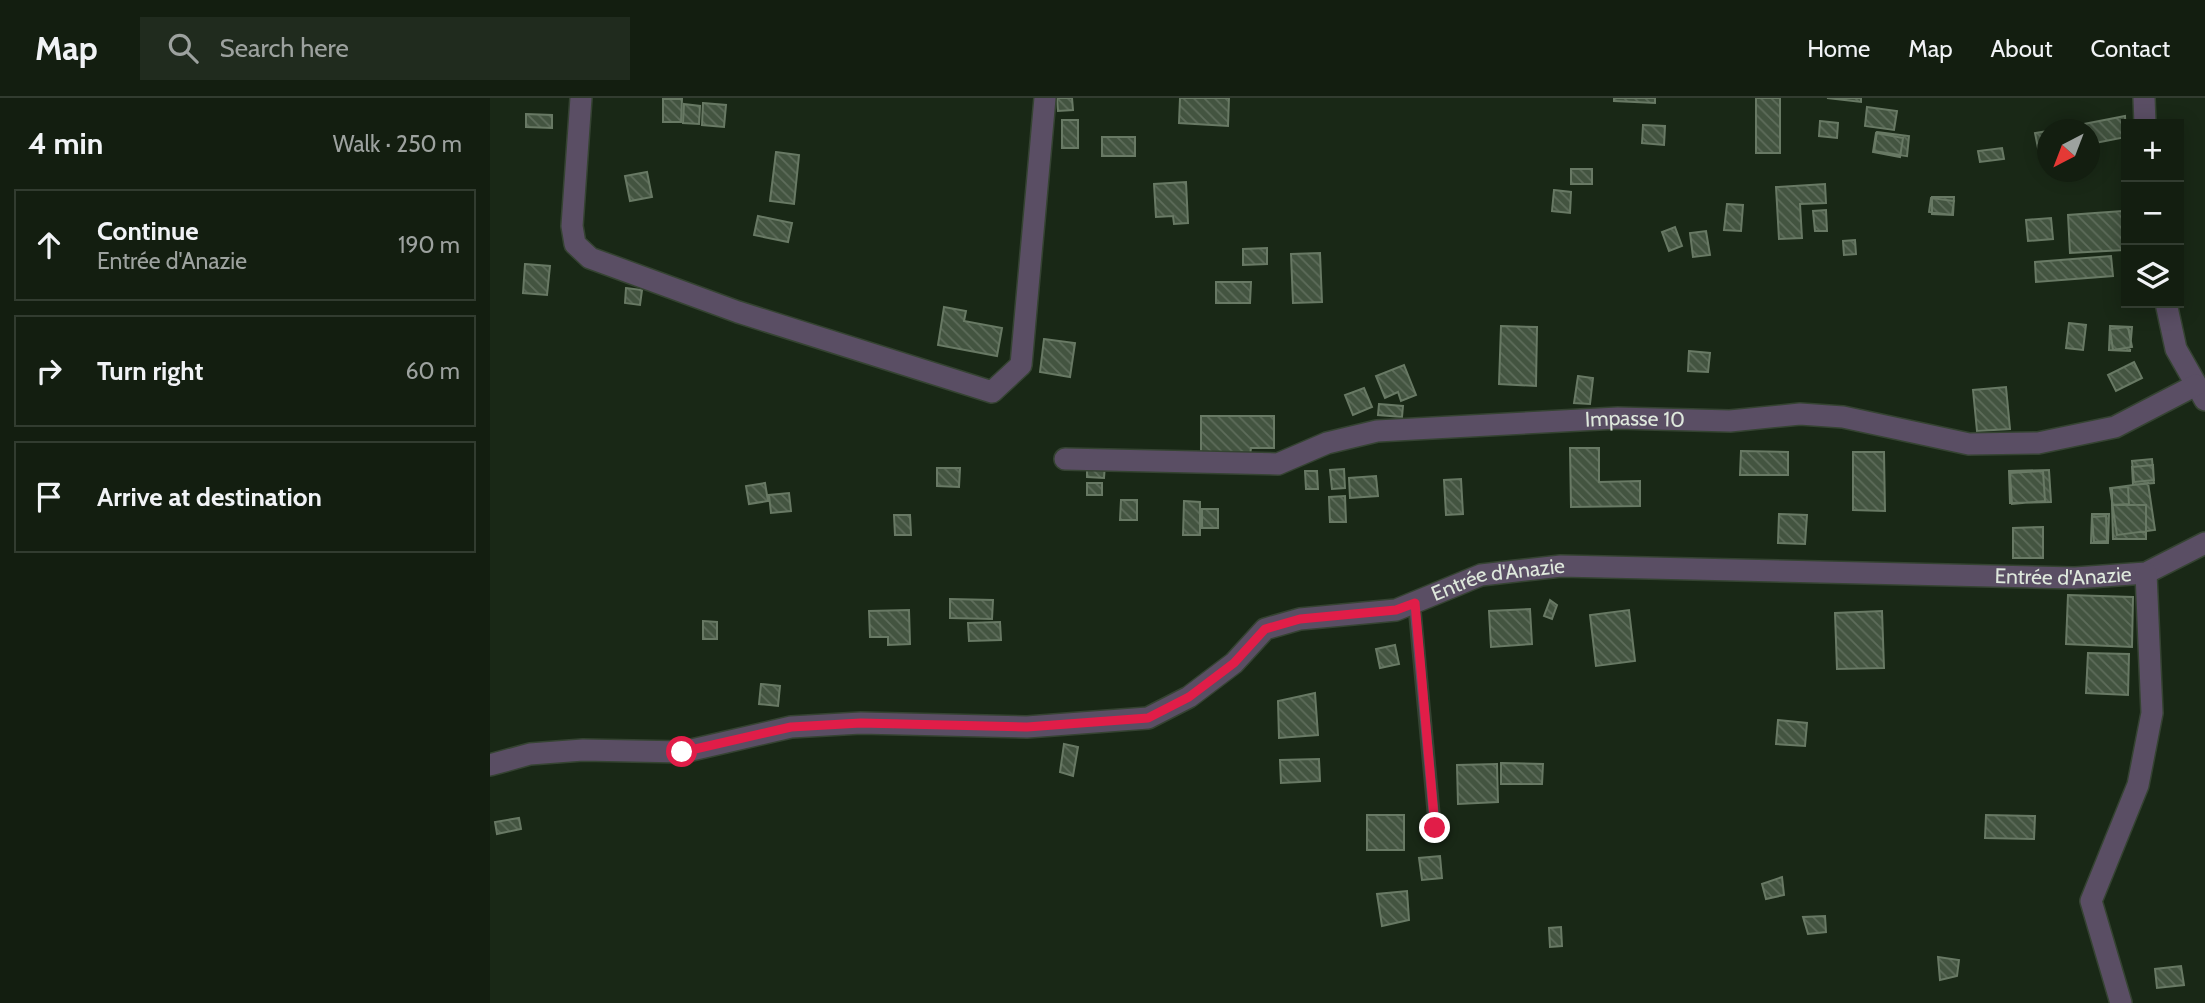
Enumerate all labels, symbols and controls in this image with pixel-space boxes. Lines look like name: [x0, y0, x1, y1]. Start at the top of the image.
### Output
search box: [140, 17, 630, 80]
text: Map: [35, 28, 98, 68]
icon: search: [164, 29, 202, 67]
text: Search here: [220, 32, 349, 64]
text: Home: [1807, 34, 1870, 63]
text: Map: [1908, 34, 1953, 63]
text: About: [1991, 34, 2053, 63]
text: Contact: [2091, 34, 2170, 63]
north arrow: [2037, 119, 2100, 182]
map controls: [2121, 119, 2184, 308]
button: +: [2121, 119, 2184, 182]
text: 4 min: [28, 125, 103, 162]
text: Walk · 250 m: [333, 130, 462, 158]
button: −: [2121, 182, 2184, 245]
text: Continue: [97, 215, 199, 247]
icon: ahead: [30, 226, 68, 264]
text: 190 m: [398, 231, 460, 259]
button: layers: [2121, 245, 2184, 308]
text: Entrée d'Anazie: [97, 247, 247, 275]
icon: right: [30, 352, 68, 390]
text: Turn right: [97, 355, 203, 387]
text: 60 m: [406, 357, 460, 385]
street label: Impasse 10: [1584, 405, 1685, 432]
icon: arrive: [30, 478, 68, 516]
text: Arrive at destination: [97, 481, 322, 513]
street label: Entrée d'Anazie: [1427, 553, 1566, 606]
street label: Entrée d'Anazie: [1994, 561, 2133, 590]
route start: [666, 736, 697, 767]
route end: [1419, 812, 1450, 843]

